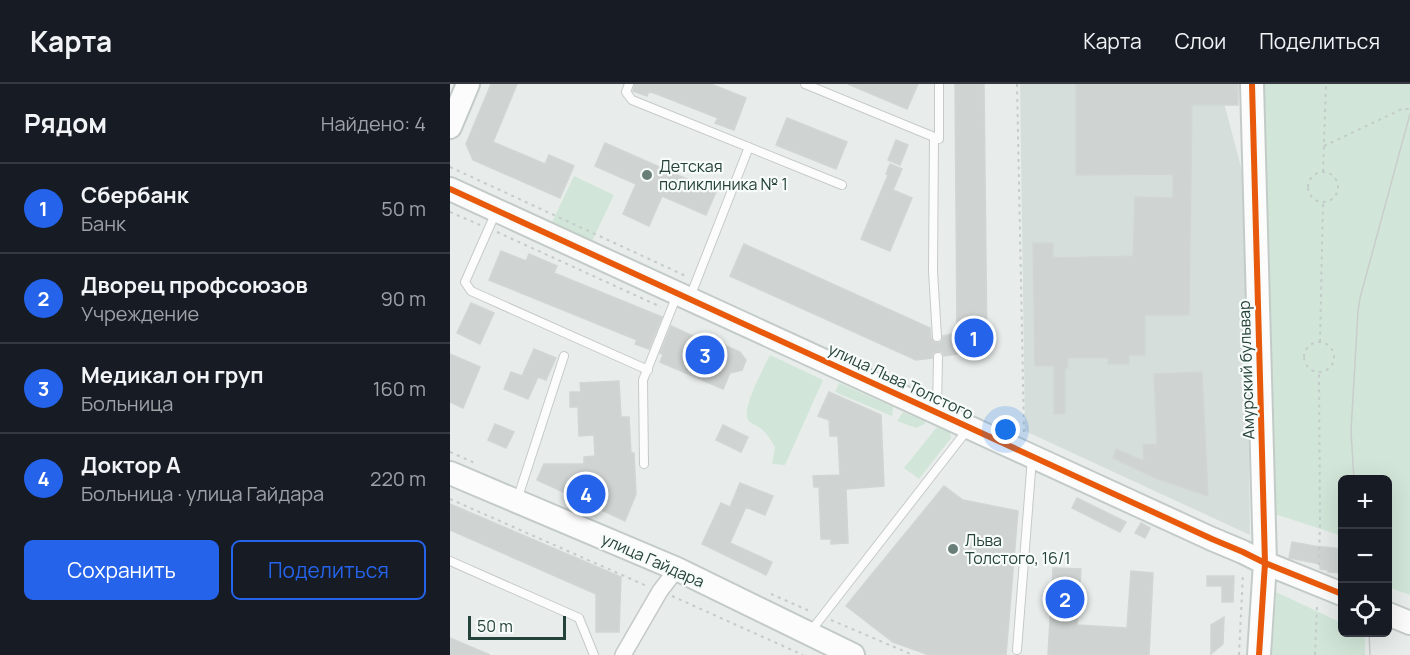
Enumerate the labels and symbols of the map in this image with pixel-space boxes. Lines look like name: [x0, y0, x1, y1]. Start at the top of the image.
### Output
place label: Детская поликлиника № 1: [659, 155, 788, 195]
marker: Детская поликлиника № 1: [640, 168, 654, 182]
street label: Амурский бульвар: [1233, 300, 1259, 440]
pin: 1: [954, 316, 994, 360]
pin: 3: [686, 332, 724, 378]
street label: улица Льва Толстого: [825, 338, 977, 424]
your location: [991, 415, 1020, 444]
pin: 4: [566, 472, 606, 516]
street label: улица Гайдара: [598, 527, 708, 593]
place label: Льва Толстого, 16/1: [965, 529, 1070, 569]
marker: Льва Толстого, 16/1: [946, 542, 960, 556]
pin: 2: [1046, 576, 1084, 622]
scale bar: [468, 613, 566, 640]

